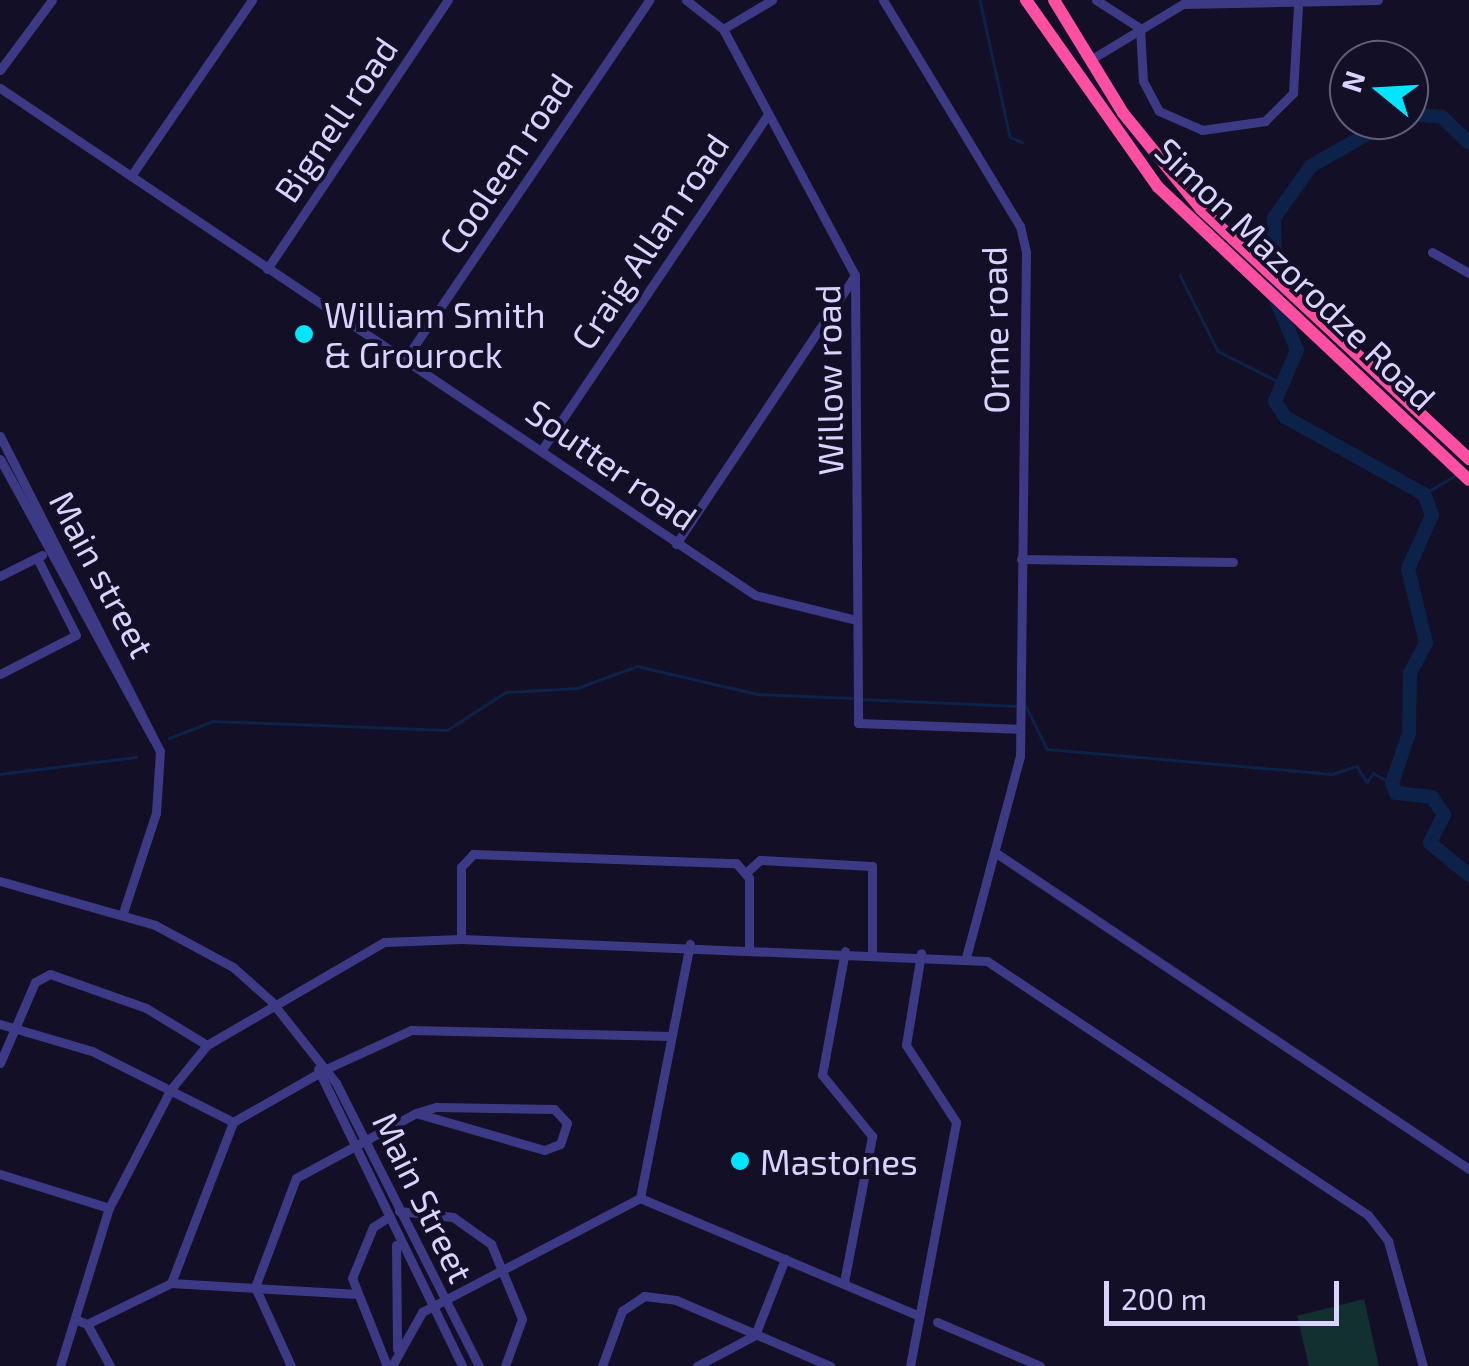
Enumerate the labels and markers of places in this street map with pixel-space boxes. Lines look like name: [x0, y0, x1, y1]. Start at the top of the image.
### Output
place label: William Smith & Grourock: [324, 293, 546, 375]
marker: William Smith & Grourock: [293, 323, 315, 345]
place label: Mastones: [760, 1140, 918, 1182]
marker: Mastones: [729, 1150, 751, 1172]

